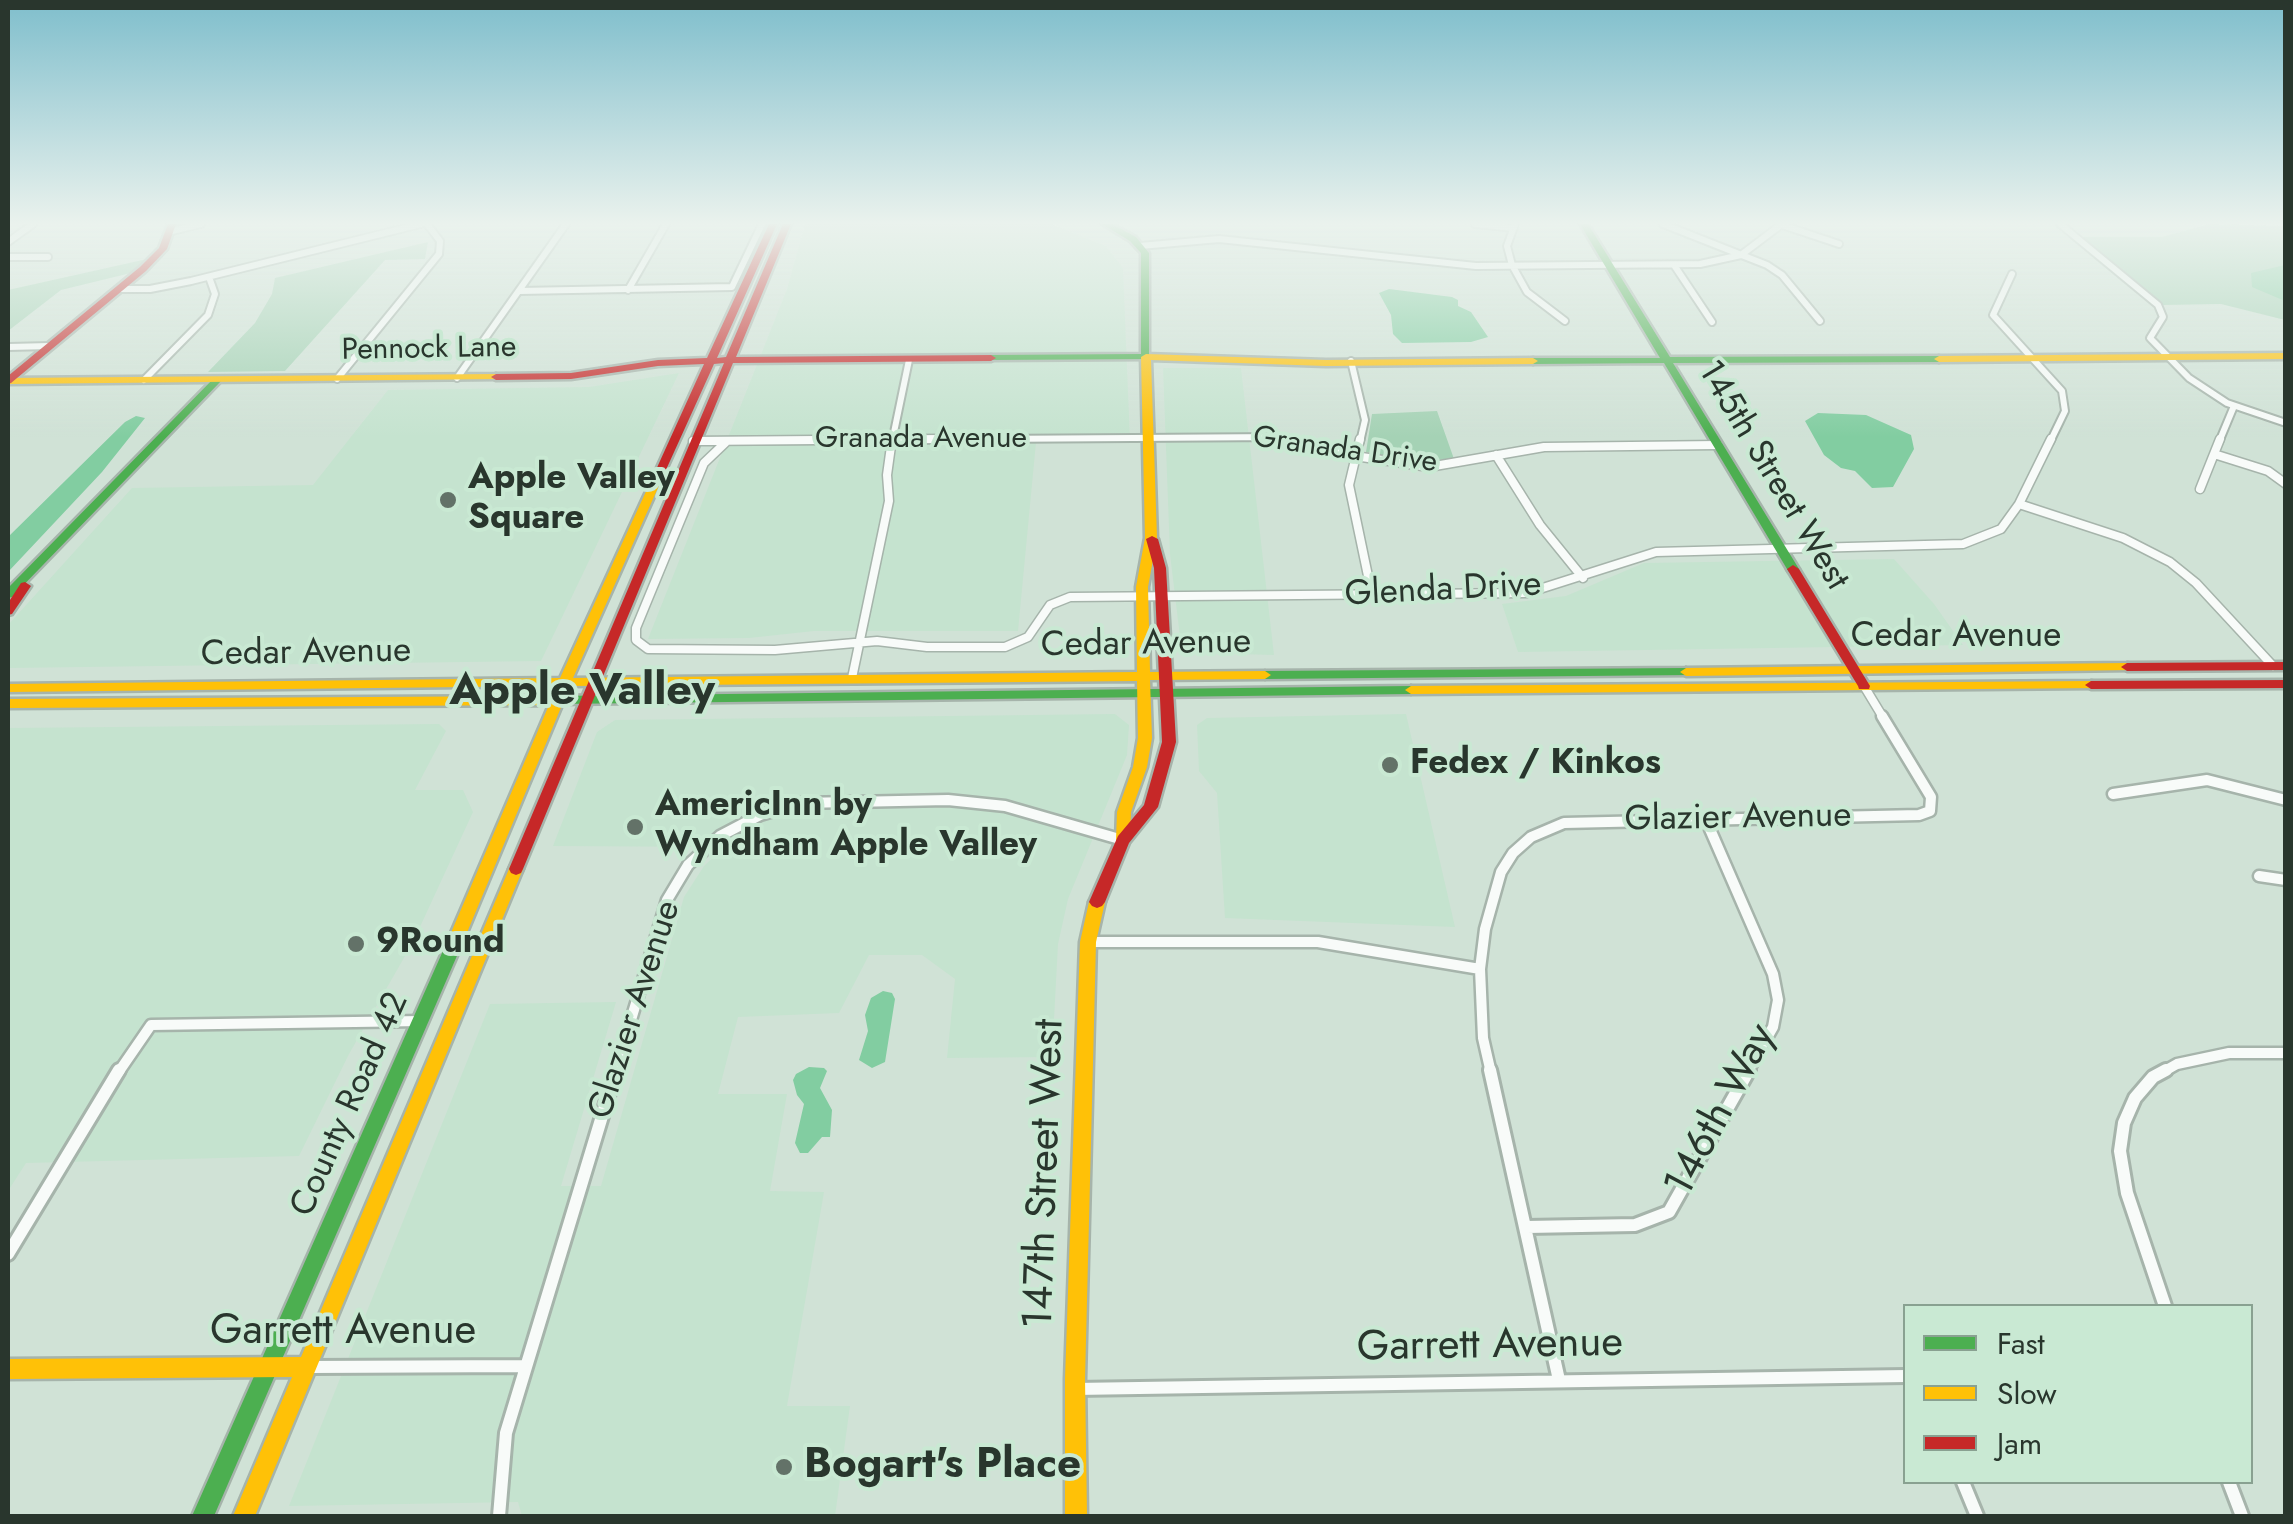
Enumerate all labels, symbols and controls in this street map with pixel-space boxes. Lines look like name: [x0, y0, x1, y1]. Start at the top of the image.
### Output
street label: Pennock Lane: [341, 330, 517, 370]
street label: 145th Street West: [1687, 354, 1857, 598]
street label: Granada Drive: [1251, 420, 1439, 482]
street label: Granada Avenue: [815, 422, 1027, 458]
place label: Apple Valley Square: [468, 459, 675, 541]
marker: Apple Valley Square: [437, 489, 459, 511]
street label: Glenda Drive: [1344, 565, 1542, 617]
street label: Cedar Avenue: [1851, 617, 2061, 659]
street label: Cedar Avenue: [1040, 622, 1252, 668]
street label: Cedar Avenue: [200, 631, 412, 677]
district label: Apple Valley: [449, 666, 715, 720]
place label: Fedex / Kinkos: [1410, 744, 1661, 786]
marker: Fedex / Kinkos: [1379, 754, 1401, 776]
place label: AmericInn by Wyndham Apple Valley: [655, 786, 1037, 868]
street label: Glazier Avenue: [1624, 796, 1852, 842]
marker: AmericInn by Wyndham Apple Valley: [624, 816, 646, 838]
street label: Glazier Avenue: [581, 896, 691, 1124]
place label: 9Round: [376, 923, 505, 965]
marker: 9Round: [345, 933, 367, 955]
street label: County Road 42: [283, 987, 419, 1223]
street label: 146th Way: [1656, 1016, 1788, 1206]
street label: 147th Street West: [1015, 1018, 1077, 1330]
legend: [1903, 1304, 2253, 1484]
street label: Garrett Avenue: [210, 1308, 476, 1358]
street label: Garrett Avenue: [1357, 1319, 1623, 1375]
text: Fast: [1997, 1322, 2045, 1365]
text: Slow: [1997, 1372, 2057, 1415]
text: Jam: [1997, 1422, 2042, 1465]
place label: Bogart's Place: [804, 1442, 1081, 1492]
marker: Bogart's Place: [773, 1456, 795, 1478]

